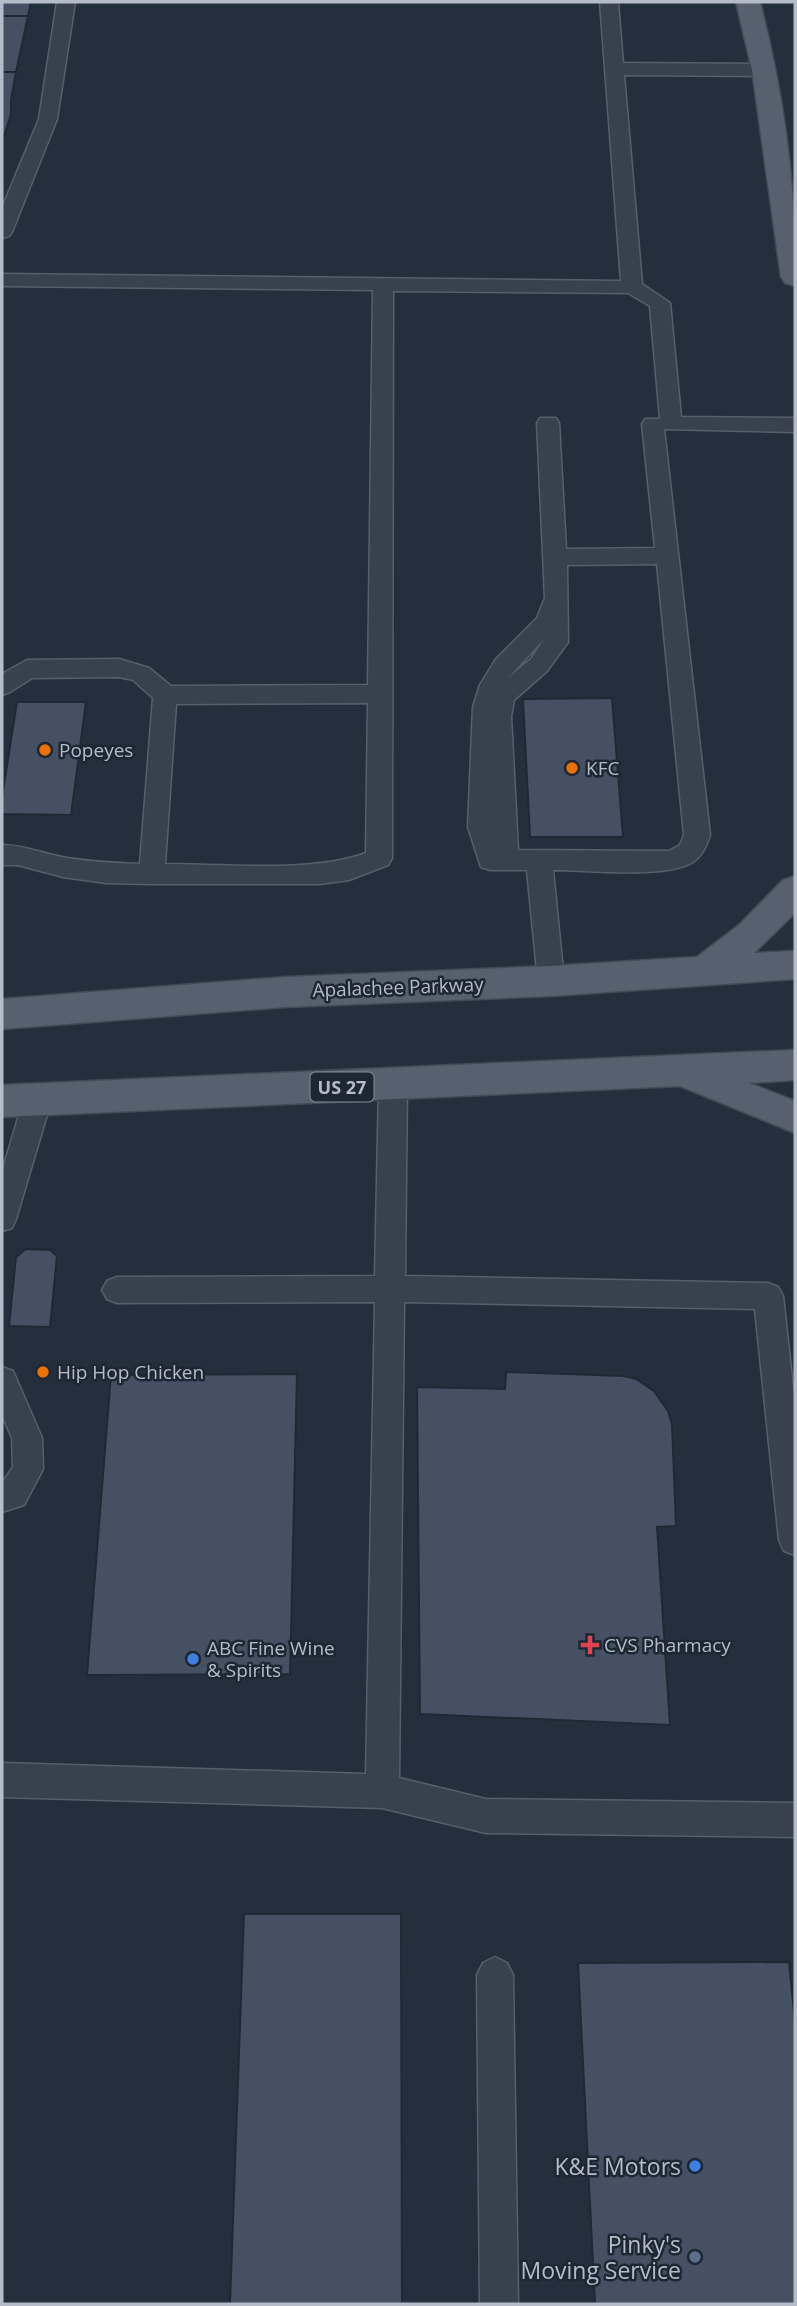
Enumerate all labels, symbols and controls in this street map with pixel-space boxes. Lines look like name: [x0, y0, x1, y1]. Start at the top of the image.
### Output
place label: Popeyes: [59, 737, 133, 763]
marker: Popeyes: [37, 742, 53, 758]
place label: KFC: [586, 755, 619, 781]
marker: KFC: [564, 760, 580, 776]
street label: Apalachee Parkway: [312, 971, 484, 1003]
road number: US 27: [310, 1072, 374, 1102]
place label: Hip Hop Chicken: [57, 1359, 204, 1385]
marker: Hip Hop Chicken: [35, 1364, 51, 1380]
place label: CVS Pharmacy: [604, 1632, 731, 1658]
place label: ABC Fine Wine & Spirits: [207, 1635, 335, 1683]
marker: CVS Pharmacy: [582, 1637, 598, 1653]
marker: ABC Fine Wine & Spirits: [185, 1651, 201, 1667]
place label: K&E Motors: [554, 2150, 681, 2182]
marker: K&E Motors: [687, 2158, 703, 2174]
place label: Pinky's Moving Service: [520, 2228, 681, 2286]
marker: Pinky's Moving Service: [687, 2249, 703, 2265]

